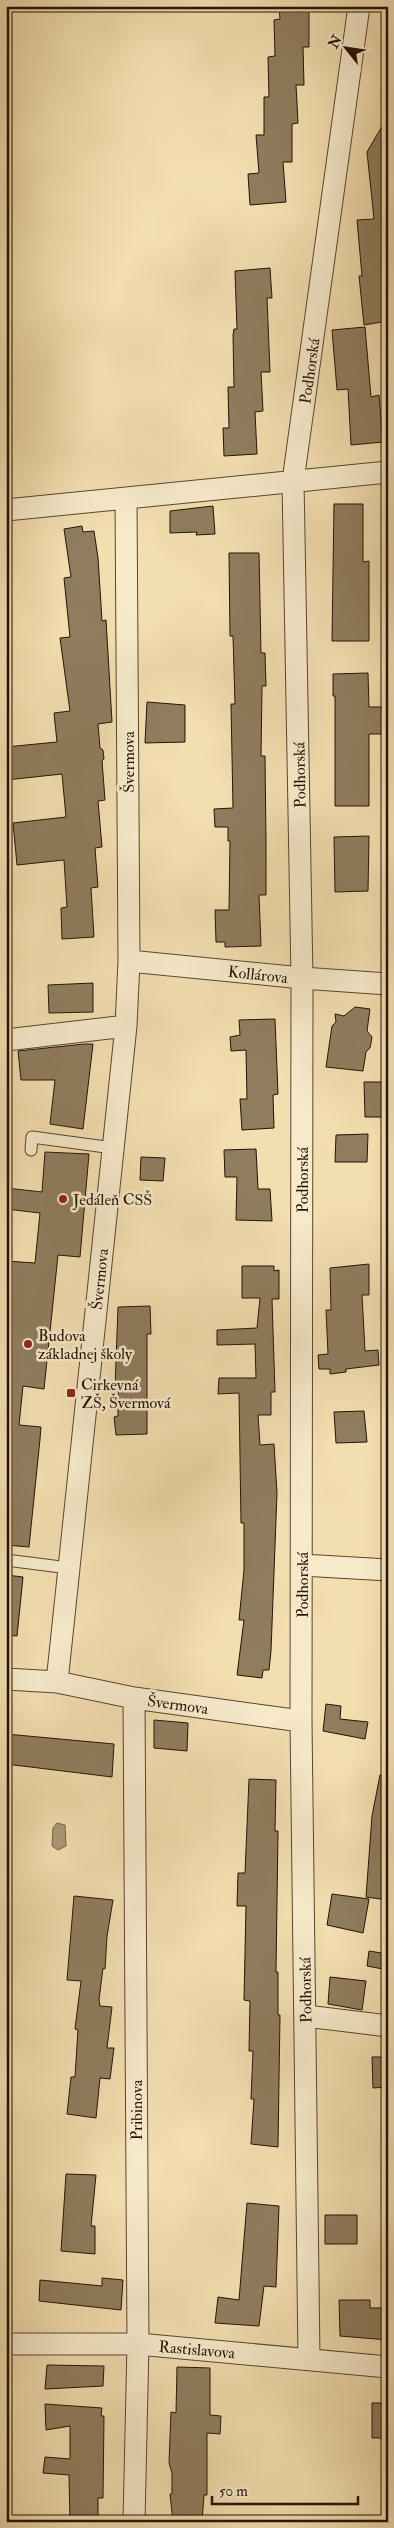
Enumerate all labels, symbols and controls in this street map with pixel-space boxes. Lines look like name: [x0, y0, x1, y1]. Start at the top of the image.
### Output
north arrow: [322, 22, 372, 72]
text: N: [324, 32, 346, 52]
street label: Podhorská: [295, 337, 325, 405]
street label: Švermova: [118, 731, 139, 793]
street label: Podhorská: [289, 741, 311, 808]
street label: Kollárova: [227, 962, 289, 988]
street label: Podhorská: [293, 1147, 313, 1213]
place label: Jedáleň CSŠ: [72, 1189, 152, 1211]
marker: Jedáleň CSŠ: [57, 1193, 69, 1205]
street label: Švermova: [86, 1247, 113, 1311]
place label: Budova základnej školy: [38, 1326, 133, 1364]
marker: Budova základnej školy: [22, 1338, 34, 1350]
place label: Cirkevná ZŠ, Švermová: [81, 1375, 171, 1413]
marker: Cirkevná ZŠ, Švermová: [65, 1387, 77, 1399]
street label: Podhorská: [293, 1552, 313, 1618]
street label: Švermova: [146, 1690, 210, 1719]
street label: Podhorská: [295, 1956, 317, 2023]
street label: Pribinova: [127, 2079, 147, 2140]
street label: Rastislavova: [158, 2337, 236, 2363]
scale bar: [212, 2473, 358, 2505]
text: 50 m: [219, 2482, 248, 2501]

